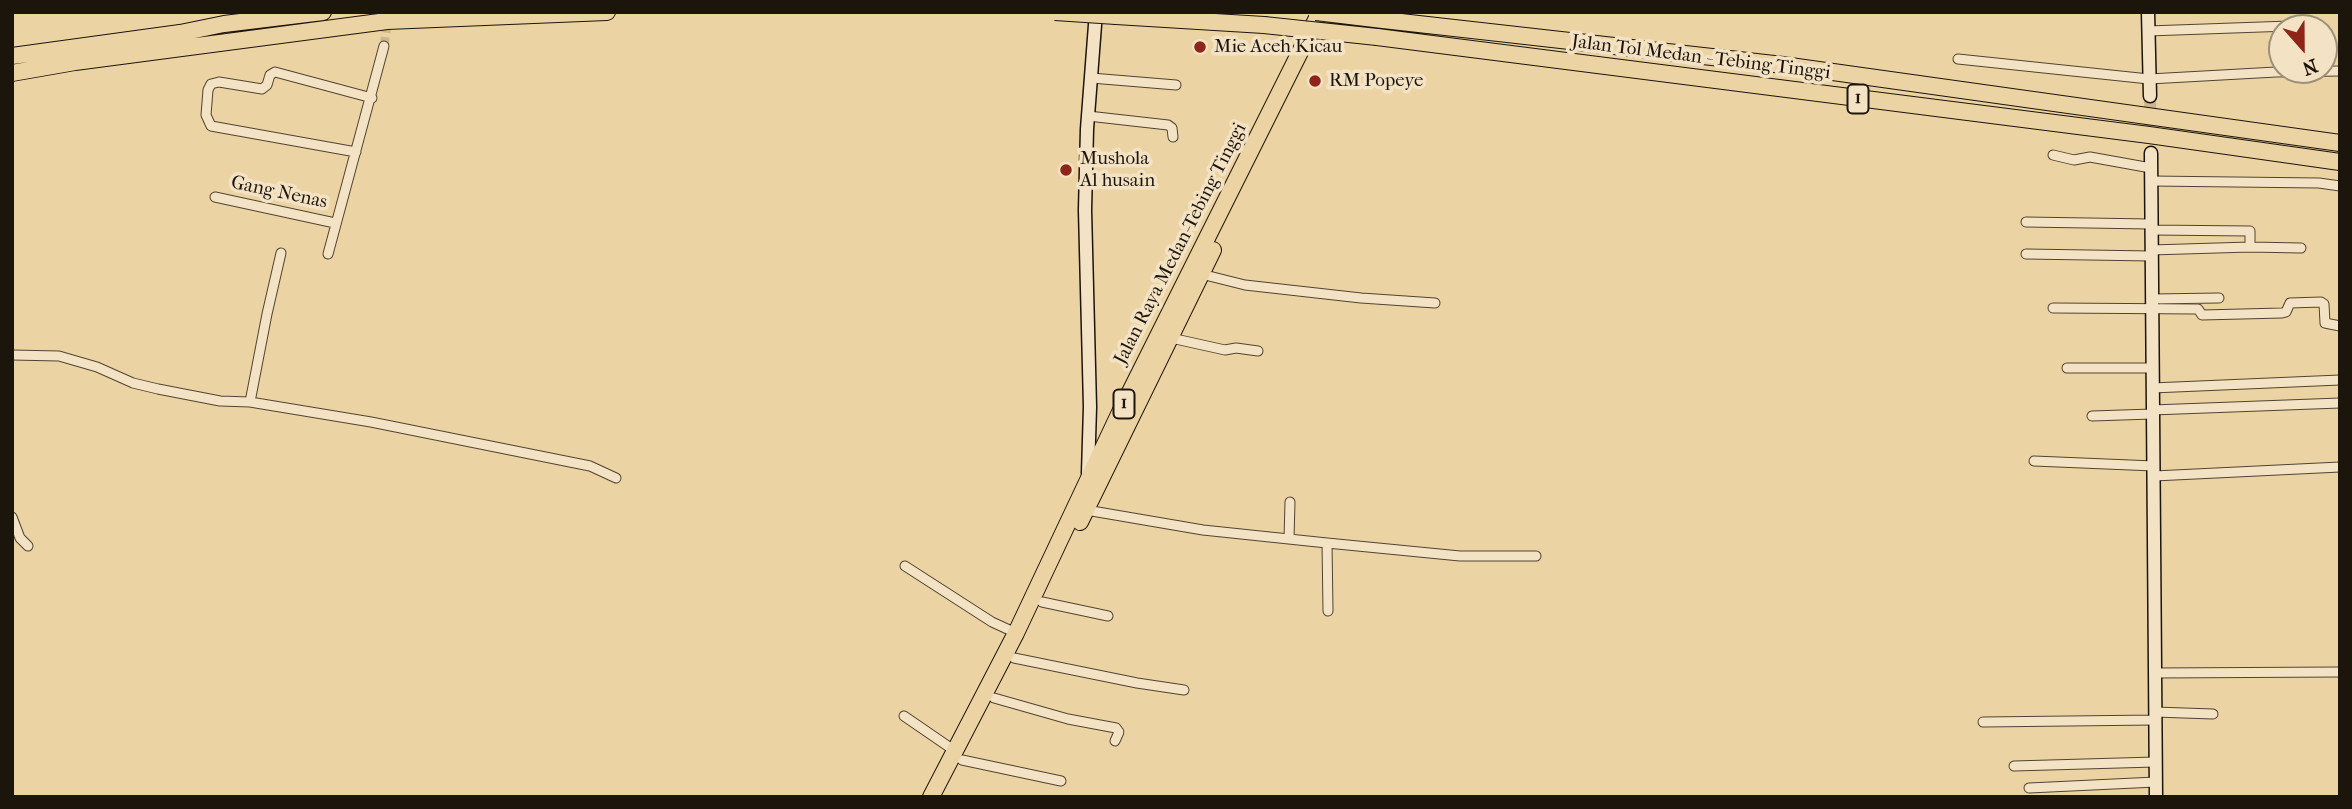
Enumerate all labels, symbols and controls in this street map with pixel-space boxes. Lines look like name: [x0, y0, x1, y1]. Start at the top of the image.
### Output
north arrow: [2268, 14, 2338, 84]
street label: Jalan Tol Medan - Tebing Tinggi: [1570, 31, 1832, 85]
place label: Mie Aceh Kicau: [1214, 36, 1342, 58]
marker: Mie Aceh Kicau: [1192, 39, 1208, 55]
text: N: [2299, 54, 2320, 80]
place label: RM Popeye: [1329, 70, 1423, 92]
marker: RM Popeye: [1307, 73, 1323, 89]
road number: 1: [1848, 84, 1868, 114]
street label: Jalan Raya Medan-Tebing Tinggi: [1110, 119, 1252, 369]
place label: Mushola Al husain: [1080, 148, 1155, 192]
marker: Mushola Al husain: [1058, 162, 1074, 178]
street label: Gang Nenas: [229, 172, 329, 214]
road number: 1: [1114, 390, 1134, 418]

